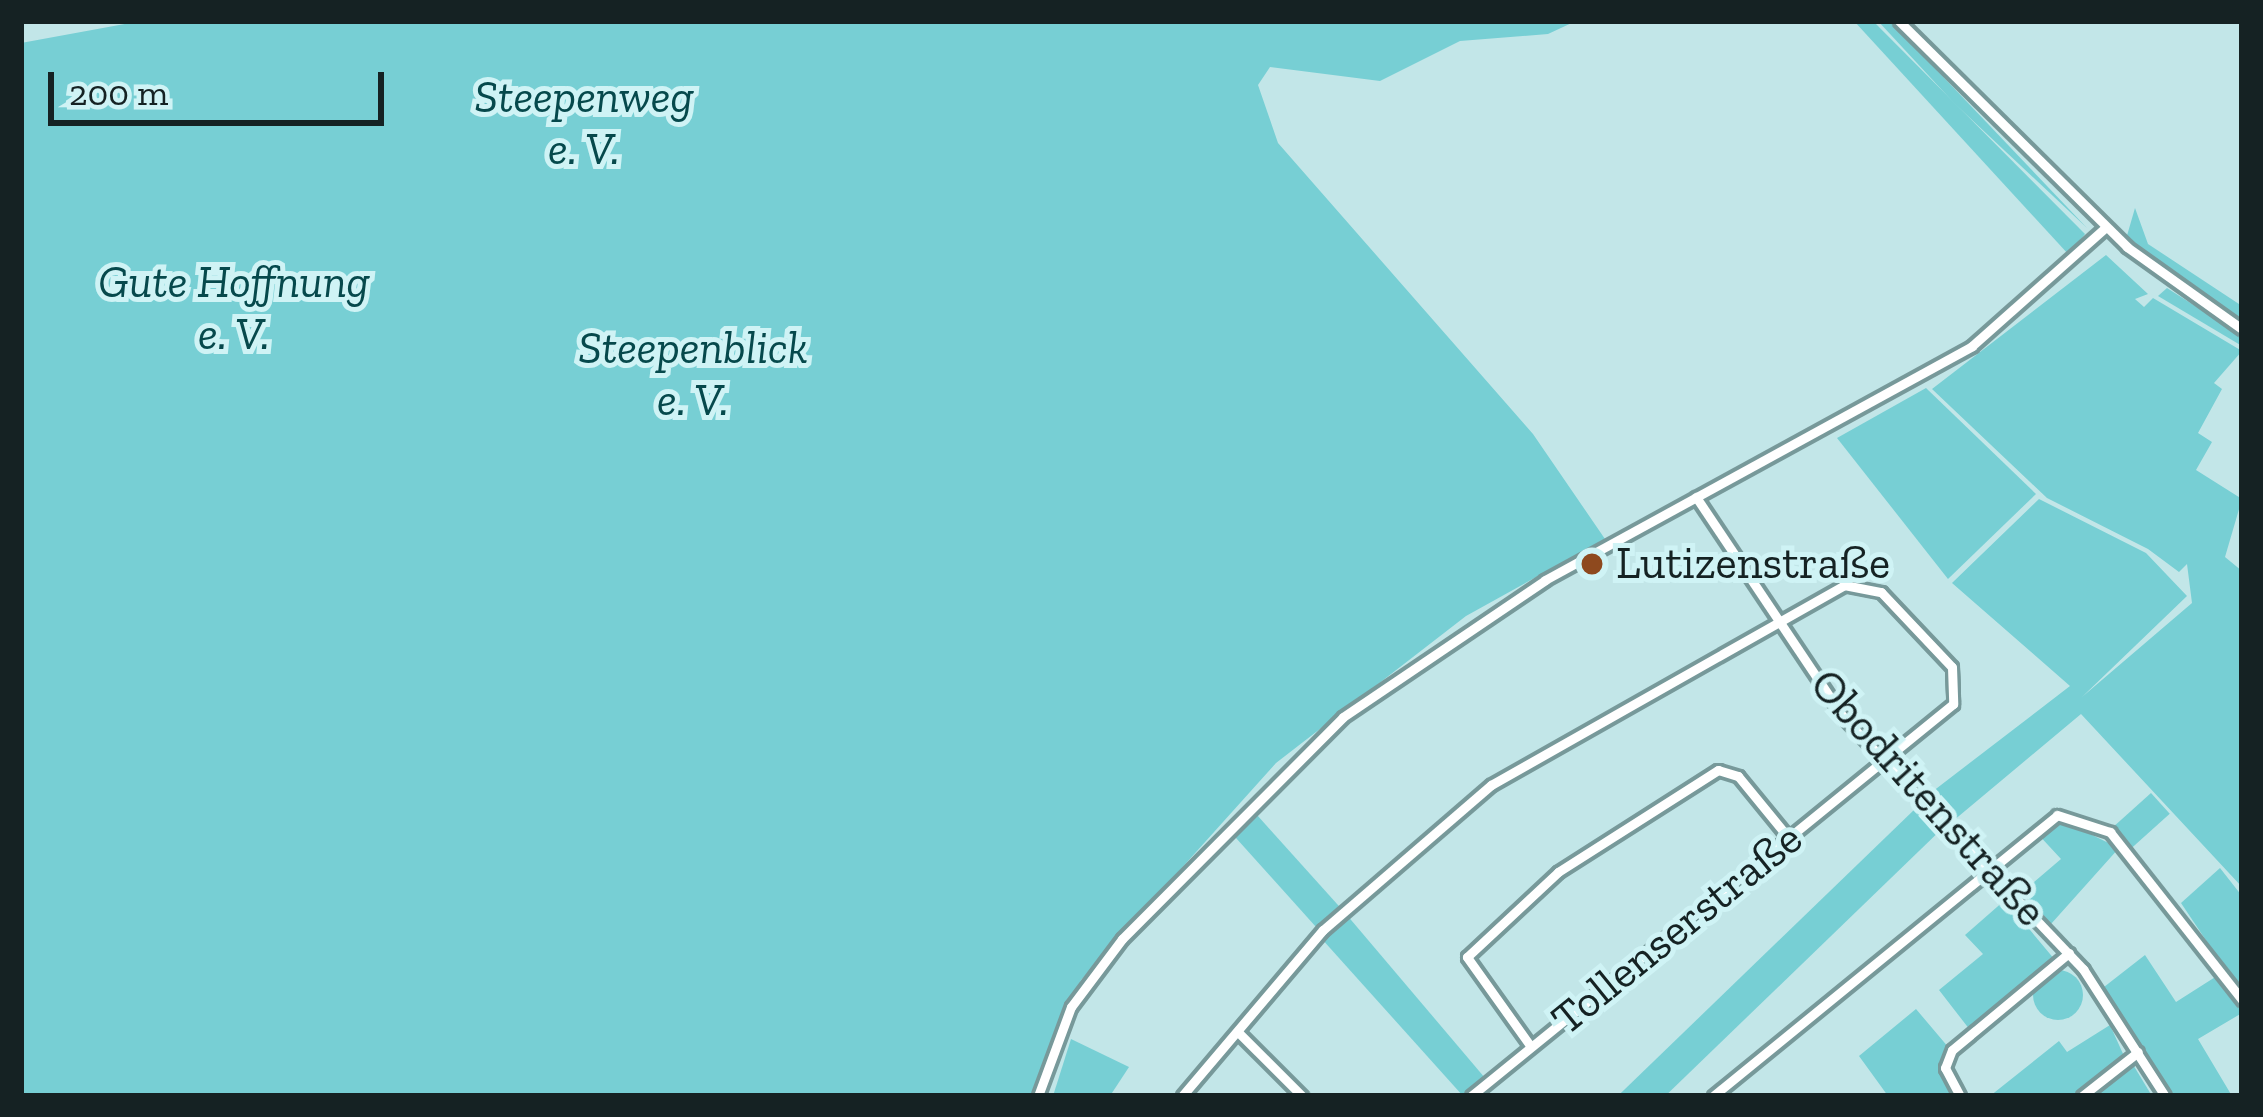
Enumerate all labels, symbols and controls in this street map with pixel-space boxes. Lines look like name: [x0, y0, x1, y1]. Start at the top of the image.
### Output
scale bar: [54, 48, 390, 122]
text: 200 m: [69, 71, 168, 114]
park label: Steepenweg e. V.: [474, 71, 694, 177]
park label: Gute Hoffnung e. V.: [98, 256, 370, 362]
park label: Steepenblick e. V.: [578, 322, 808, 428]
place label: Lutizenstraße: [1616, 537, 1890, 591]
marker: Lutizenstraße: [1579, 551, 1605, 577]
street label: Obodritenstraße: [1799, 658, 2057, 938]
street label: Tollenserstraße: [1541, 812, 1813, 1046]

